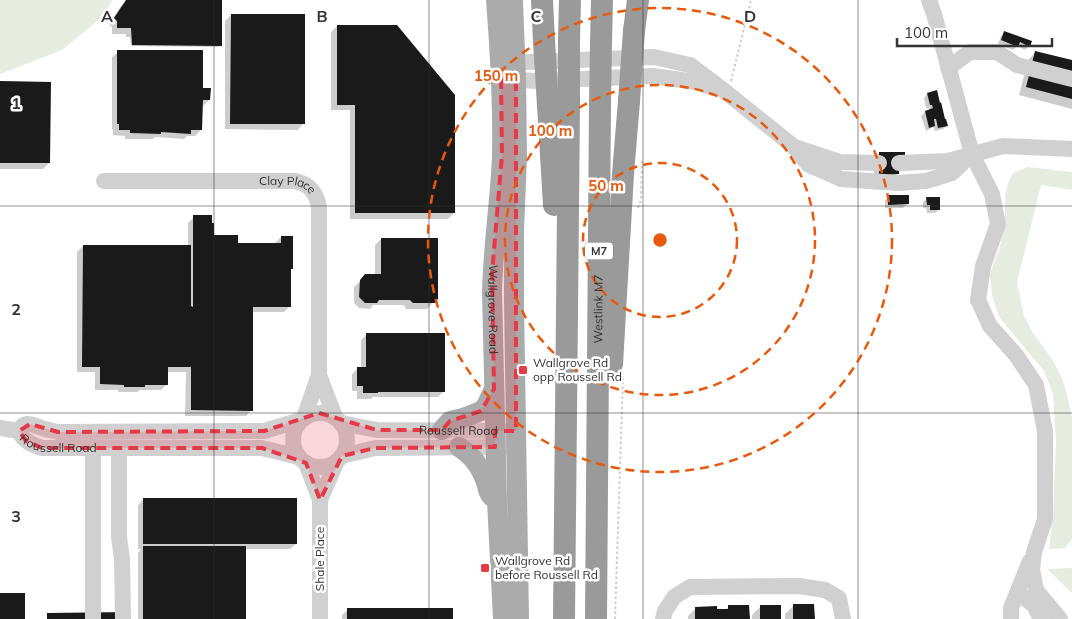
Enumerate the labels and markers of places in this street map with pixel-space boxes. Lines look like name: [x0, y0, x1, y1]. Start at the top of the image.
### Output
centre of rings: [651, 231, 669, 249]
place label: Wallgrove Rd opp Roussell Rd: [533, 355, 622, 384]
marker: Wallgrove Rd opp Roussell Rd: [517, 364, 529, 376]
place label: Wallgrove Rd before Roussell Rd: [495, 553, 598, 582]
marker: Wallgrove Rd before Roussell Rd: [479, 562, 491, 574]

